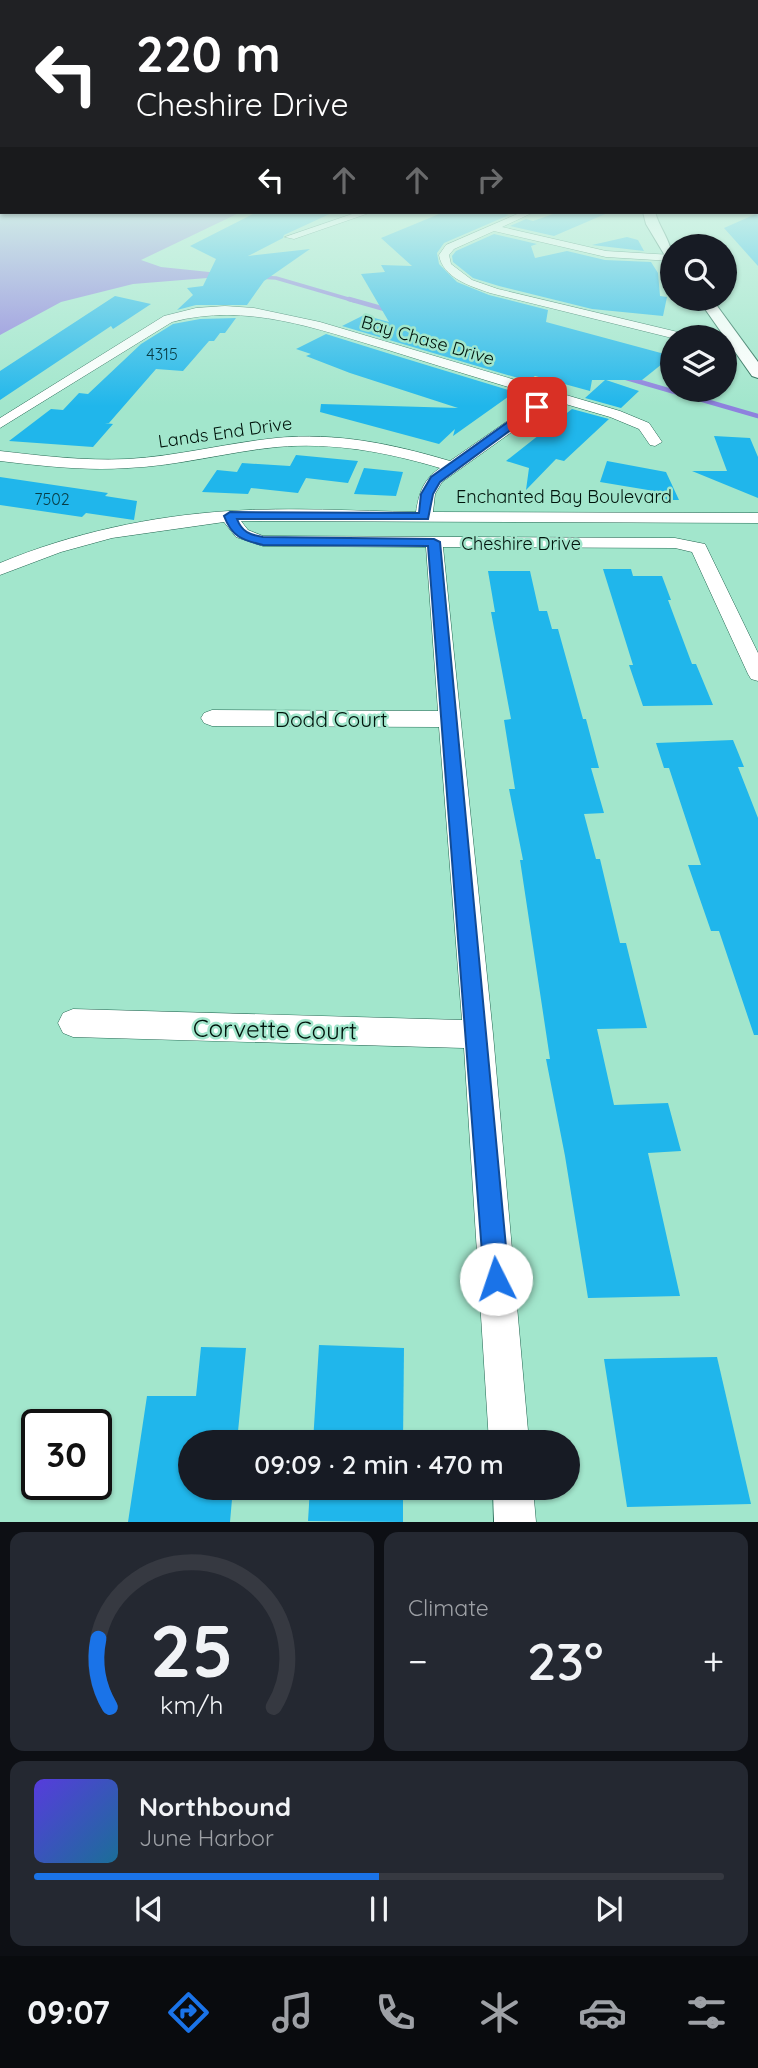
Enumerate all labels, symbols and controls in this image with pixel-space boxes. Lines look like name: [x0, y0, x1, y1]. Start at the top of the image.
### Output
text: 220 m: [136, 23, 281, 84]
icon: left: [21, 28, 112, 119]
text: Cheshire Drive: [136, 84, 349, 124]
icon: left: [252, 161, 290, 199]
icon: ahead: [325, 161, 363, 199]
icon: ahead: [398, 161, 436, 199]
icon: right: [471, 161, 509, 199]
map controls: [660, 234, 737, 402]
button: search: [660, 234, 737, 311]
street label: Bay Chase Drive: [359, 310, 497, 370]
button: layers: [660, 325, 737, 402]
house number: 4315: [146, 344, 178, 364]
pin: [507, 377, 567, 437]
icon: arrive: [518, 388, 556, 426]
street label: Lands End Drive: [157, 411, 293, 453]
street label: Enchanted Bay Boulevard: [456, 485, 672, 508]
house number: 7502: [34, 489, 70, 509]
street label: Cheshire Drive: [461, 532, 581, 555]
street label: Dodd Court: [275, 706, 387, 732]
street label: Corvette Court: [193, 1013, 357, 1045]
position arrow: [459, 1242, 533, 1316]
speed limit sign: 30: [21, 1409, 112, 1500]
text: 09:09 · 2 min · 470 m: [254, 1448, 504, 1481]
text: Climate: [408, 1593, 489, 1622]
text: 25: [150, 1605, 234, 1696]
text: 23°: [527, 1628, 603, 1693]
text: −: [408, 1637, 428, 1685]
text: +: [703, 1637, 724, 1685]
text: km/h: [160, 1689, 224, 1720]
text: Northbound: [139, 1790, 291, 1823]
text: June Harbor: [139, 1823, 274, 1852]
icon: previous: [130, 1890, 168, 1928]
icon: pause: [360, 1890, 398, 1928]
icon: next: [590, 1890, 628, 1928]
icon: directions: [164, 1988, 213, 2037]
icon: music: [268, 1988, 317, 2037]
icon: phone: [371, 1988, 420, 2037]
icon: climate: [475, 1988, 524, 2037]
icon: car: [578, 1988, 627, 2037]
icon: filters: [682, 1988, 731, 2037]
text: 09:07: [27, 1992, 110, 2032]

